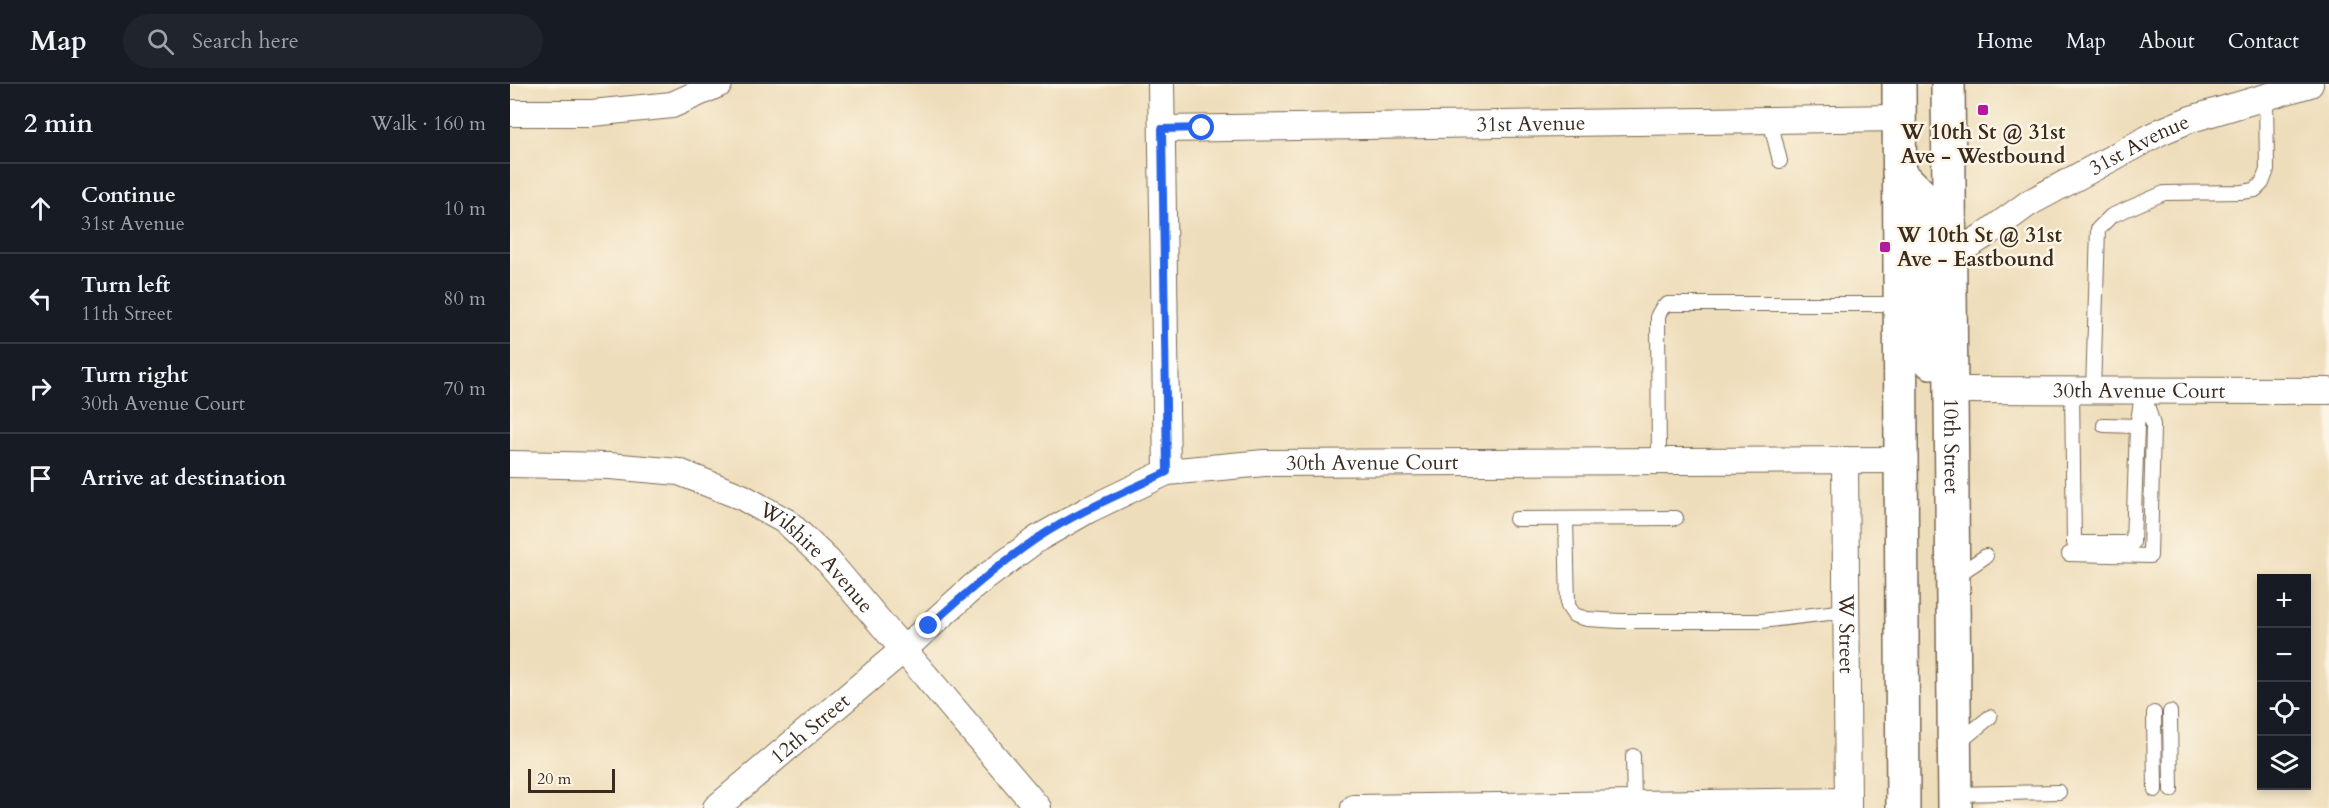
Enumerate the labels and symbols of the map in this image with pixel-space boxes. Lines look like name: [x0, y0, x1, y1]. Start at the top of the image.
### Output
marker: W 10th St @ 31st Ave - Westbound: [1976, 103, 1990, 117]
street label: 31st Avenue: [2084, 107, 2194, 183]
street label: 31st Avenue: [1476, 109, 1586, 139]
route start: [1188, 114, 1214, 140]
place label: W 10th St @ 31st Ave - Westbound: [1900, 118, 2066, 171]
place label: W 10th St @ 31st Ave - Eastbound: [1896, 221, 2063, 274]
marker: W 10th St @ 31st Ave - Eastbound: [1878, 240, 1892, 254]
street label: 30th Avenue Court: [2053, 376, 2226, 406]
street label: 10th Street: [1936, 398, 1966, 494]
street label: 30th Avenue Court: [1286, 448, 1459, 478]
street label: Wilshire Avenue: [753, 495, 880, 619]
street label: W Street: [1831, 593, 1861, 674]
route end: [915, 612, 941, 638]
street label: 12th Street: [764, 687, 857, 771]
scale bar: [528, 766, 615, 794]

